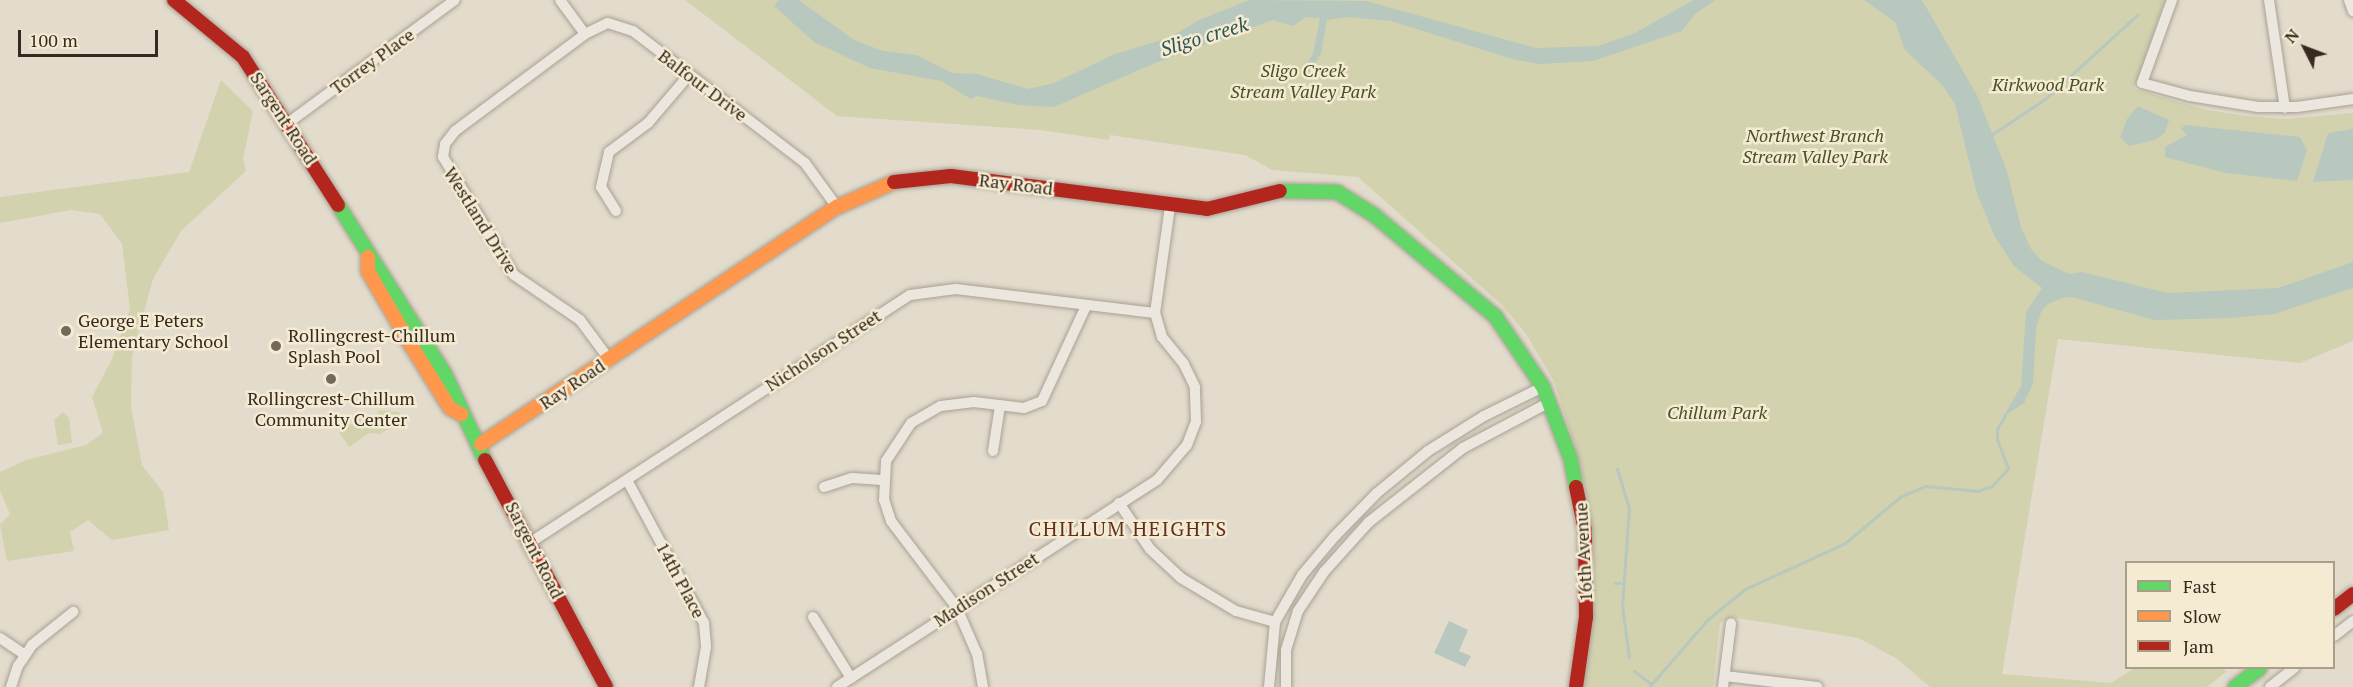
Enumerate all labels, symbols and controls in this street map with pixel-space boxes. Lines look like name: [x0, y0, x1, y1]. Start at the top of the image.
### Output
water label: Sligo creek: [1157, 11, 1251, 61]
scale bar: [21, 18, 160, 56]
north arrow: [2275, 18, 2335, 78]
street label: Torrey Place: [326, 23, 418, 99]
text: N: [2279, 24, 2304, 48]
text: 100 m: [29, 28, 78, 52]
street label: Balfour Drive: [654, 45, 752, 125]
park label: Sligo Creek Stream Valley Park: [1230, 60, 1376, 103]
street label: Sargent Road: [246, 68, 322, 168]
park label: Kirkwood Park: [1992, 73, 2104, 95]
park label: Northwest Branch Stream Valley Park: [1742, 125, 1888, 168]
street label: Westland Drive: [440, 163, 522, 277]
street label: Ray Road: [978, 169, 1054, 199]
street label: Nicholson Street: [761, 305, 885, 395]
place label: George E Peters Elementary School: [78, 310, 229, 352]
marker: George E Peters Elementary School: [59, 324, 73, 338]
place label: Rollingcrest-Chillum Splash Pool: [288, 325, 456, 368]
marker: Rollingcrest-Chillum Splash Pool: [269, 339, 283, 353]
street label: Ray Road: [535, 354, 609, 414]
marker: Rollingcrest-Chillum Community Center: [324, 372, 338, 386]
place label: Rollingcrest-Chillum Community Center: [247, 388, 415, 430]
park label: Chillum Park: [1667, 401, 1767, 423]
street label: Sargent Road: [501, 498, 569, 602]
street label: 16th Avenue: [1570, 502, 1596, 602]
district label: CHILLUM HEIGHTS: [1028, 516, 1228, 540]
street label: 14th Place: [652, 538, 710, 622]
street label: Madison Street: [929, 547, 1043, 631]
legend: [2125, 561, 2335, 669]
text: Fast: [2183, 574, 2216, 598]
text: Slow: [2183, 604, 2221, 628]
text: Jam: [2183, 634, 2214, 658]

